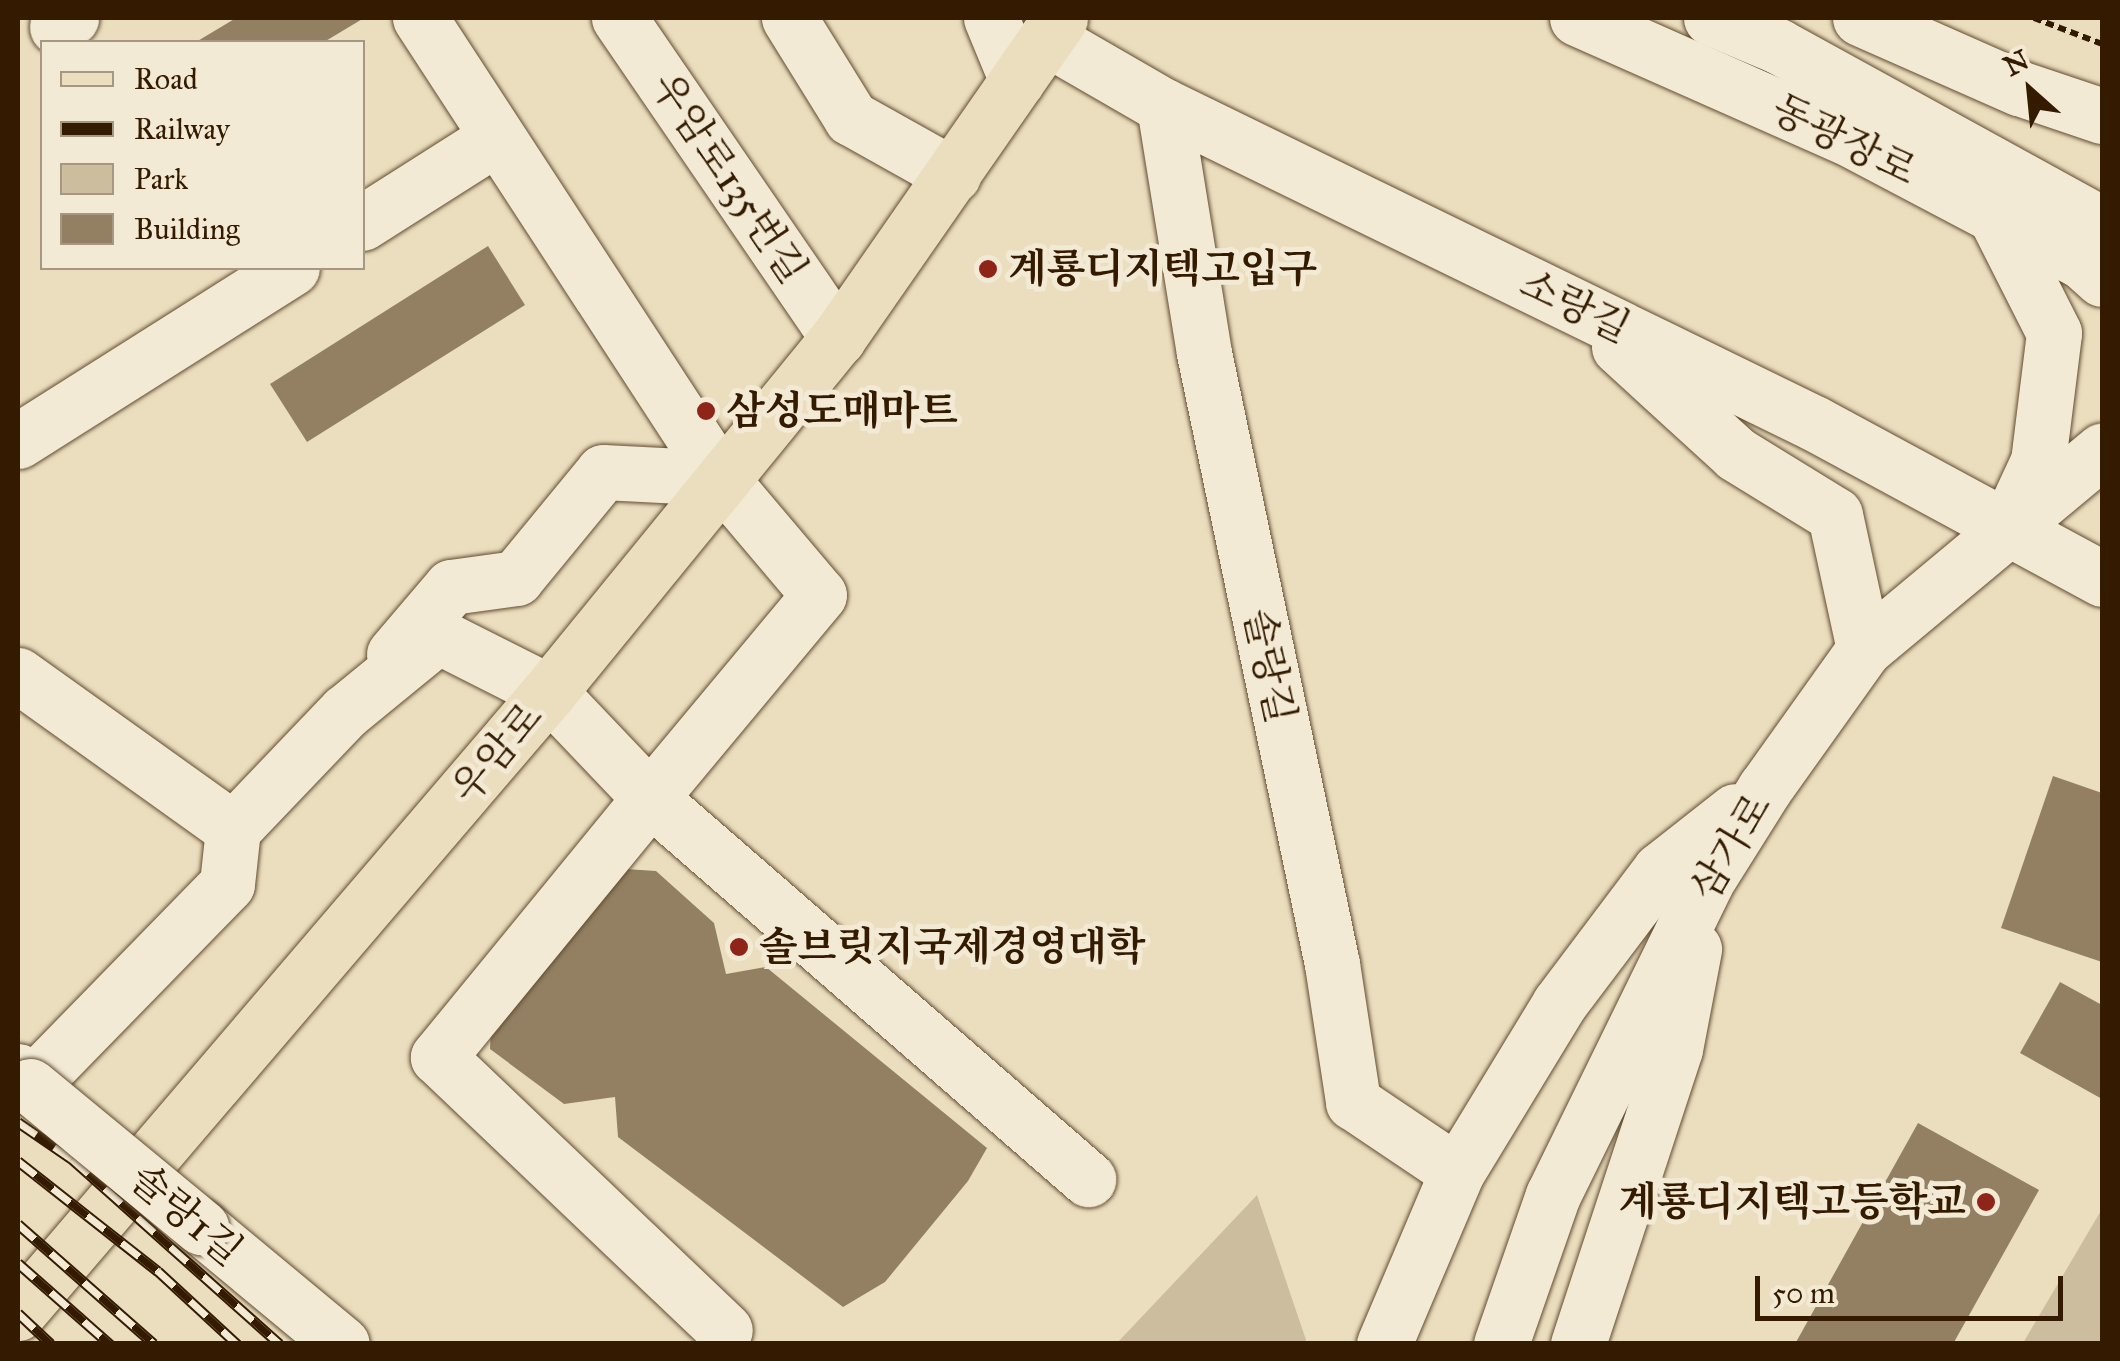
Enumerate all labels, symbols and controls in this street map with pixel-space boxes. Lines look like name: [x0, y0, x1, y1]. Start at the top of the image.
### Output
legend: [40, 40, 365, 270]
north arrow: [1980, 40, 2080, 140]
text: N: [1998, 42, 2035, 84]
text: Road: [134, 61, 198, 97]
street label: 우암로135번길: [641, 64, 817, 292]
street label: 동광장로: [1764, 85, 1924, 195]
text: Railway: [134, 111, 230, 147]
text: Park: [134, 161, 188, 197]
text: Building: [134, 211, 240, 247]
place label: 계룡디지텍고입구: [1008, 245, 1317, 293]
marker: 계룡디지텍고입구: [977, 258, 999, 280]
street label: 소랑길: [1512, 259, 1638, 353]
place label: 삼성도매마트: [726, 387, 958, 435]
marker: 삼성도매마트: [695, 400, 717, 422]
street label: 솔랑길: [1233, 604, 1305, 728]
street label: 우암로: [441, 693, 553, 813]
street label: 삼가로: [1681, 785, 1781, 909]
place label: 솔브릿지국제경영대학: [759, 923, 1145, 971]
marker: 솔브릿지국제경영대학: [728, 936, 750, 958]
street label: 솔랑1길: [120, 1154, 252, 1276]
place label: 계룡디지텍고등학교: [1618, 1178, 1966, 1226]
marker: 계룡디지텍고등학교: [1975, 1191, 1997, 1213]
scale bar: [1760, 1256, 2068, 1318]
text: 50 m: [1772, 1275, 1835, 1311]

